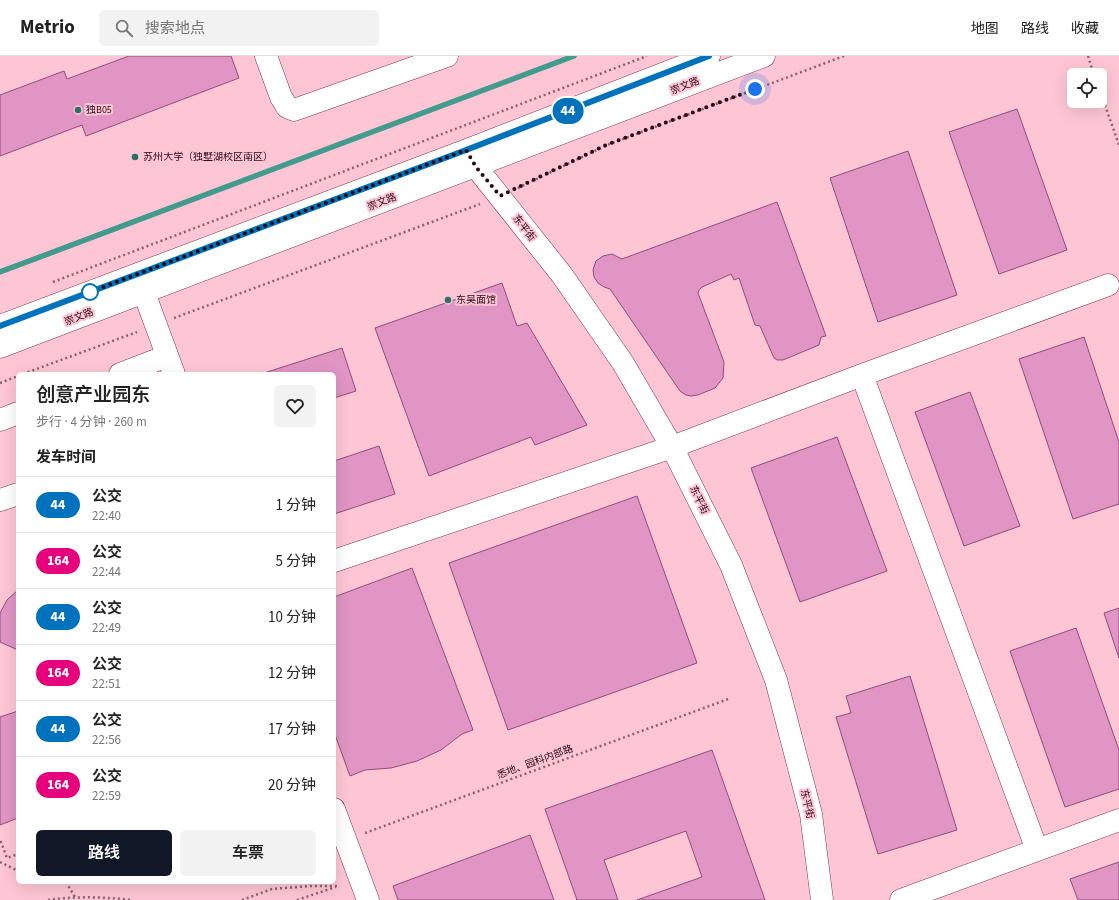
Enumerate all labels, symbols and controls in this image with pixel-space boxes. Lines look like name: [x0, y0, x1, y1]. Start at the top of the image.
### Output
search box: [99, 10, 379, 46]
text: Metrio: [20, 14, 75, 41]
icon: search: [113, 17, 135, 39]
text: 搜索地点: [145, 18, 205, 39]
text: 地图: [971, 19, 999, 39]
text: 路线: [1021, 19, 1049, 39]
text: 收藏: [1071, 19, 1099, 39]
map controls: [1067, 68, 1107, 108]
button: locate: [1067, 68, 1107, 108]
street label: 崇文路: [668, 74, 702, 98]
your location: [745, 79, 765, 99]
line badge: 44: [550, 98, 586, 124]
text: 44: [561, 101, 575, 121]
place label: 独B05: [86, 103, 112, 117]
marker: 独B05: [73, 105, 83, 115]
place label: 苏州大学（独墅湖校区南区）: [143, 150, 273, 164]
marker: 苏州大学（独墅湖校区南区）: [130, 152, 140, 162]
street label: 崇文路: [365, 190, 399, 214]
street label: 东平街: [509, 212, 539, 244]
unlabelled marker: [81, 283, 99, 301]
place label: 东吴面馆: [456, 293, 496, 307]
marker: 东吴面馆: [443, 295, 453, 305]
street label: 崇文路: [62, 305, 96, 329]
text: 创意产业园东: [36, 382, 150, 409]
button: heart: [274, 385, 316, 427]
text: 步行 · 4 分钟 · 260 m: [36, 413, 147, 431]
text: 发车时间: [36, 447, 96, 468]
street label: 东平街: [686, 483, 712, 517]
text: 公交: [92, 486, 122, 507]
text: 44: [51, 495, 65, 515]
text: 1 分钟: [276, 495, 316, 516]
text: 22:40: [92, 507, 121, 525]
text: 公交: [92, 542, 122, 563]
text: 164: [47, 551, 69, 571]
text: 5 分钟: [276, 551, 316, 572]
text: 22:44: [92, 563, 121, 581]
text: 公交: [92, 598, 122, 619]
text: 44: [51, 607, 65, 627]
text: 10 分钟: [268, 607, 316, 628]
text: 22:49: [92, 619, 121, 637]
text: 公交: [92, 654, 122, 675]
text: 164: [47, 663, 69, 683]
text: 12 分钟: [268, 663, 316, 684]
text: 22:51: [92, 675, 121, 693]
text: 公交: [92, 710, 122, 731]
text: 44: [51, 719, 65, 739]
text: 17 分钟: [268, 719, 316, 740]
text: 22:56: [92, 731, 121, 749]
street label: 悉地、园科内部路: [495, 742, 575, 782]
text: 公交: [92, 766, 122, 787]
text: 164: [47, 775, 69, 795]
text: 20 分钟: [268, 775, 316, 796]
text: 22:59: [92, 787, 121, 805]
street label: 东平街: [797, 788, 817, 820]
button: 路线: [36, 830, 172, 876]
button: 车票: [180, 830, 316, 876]

